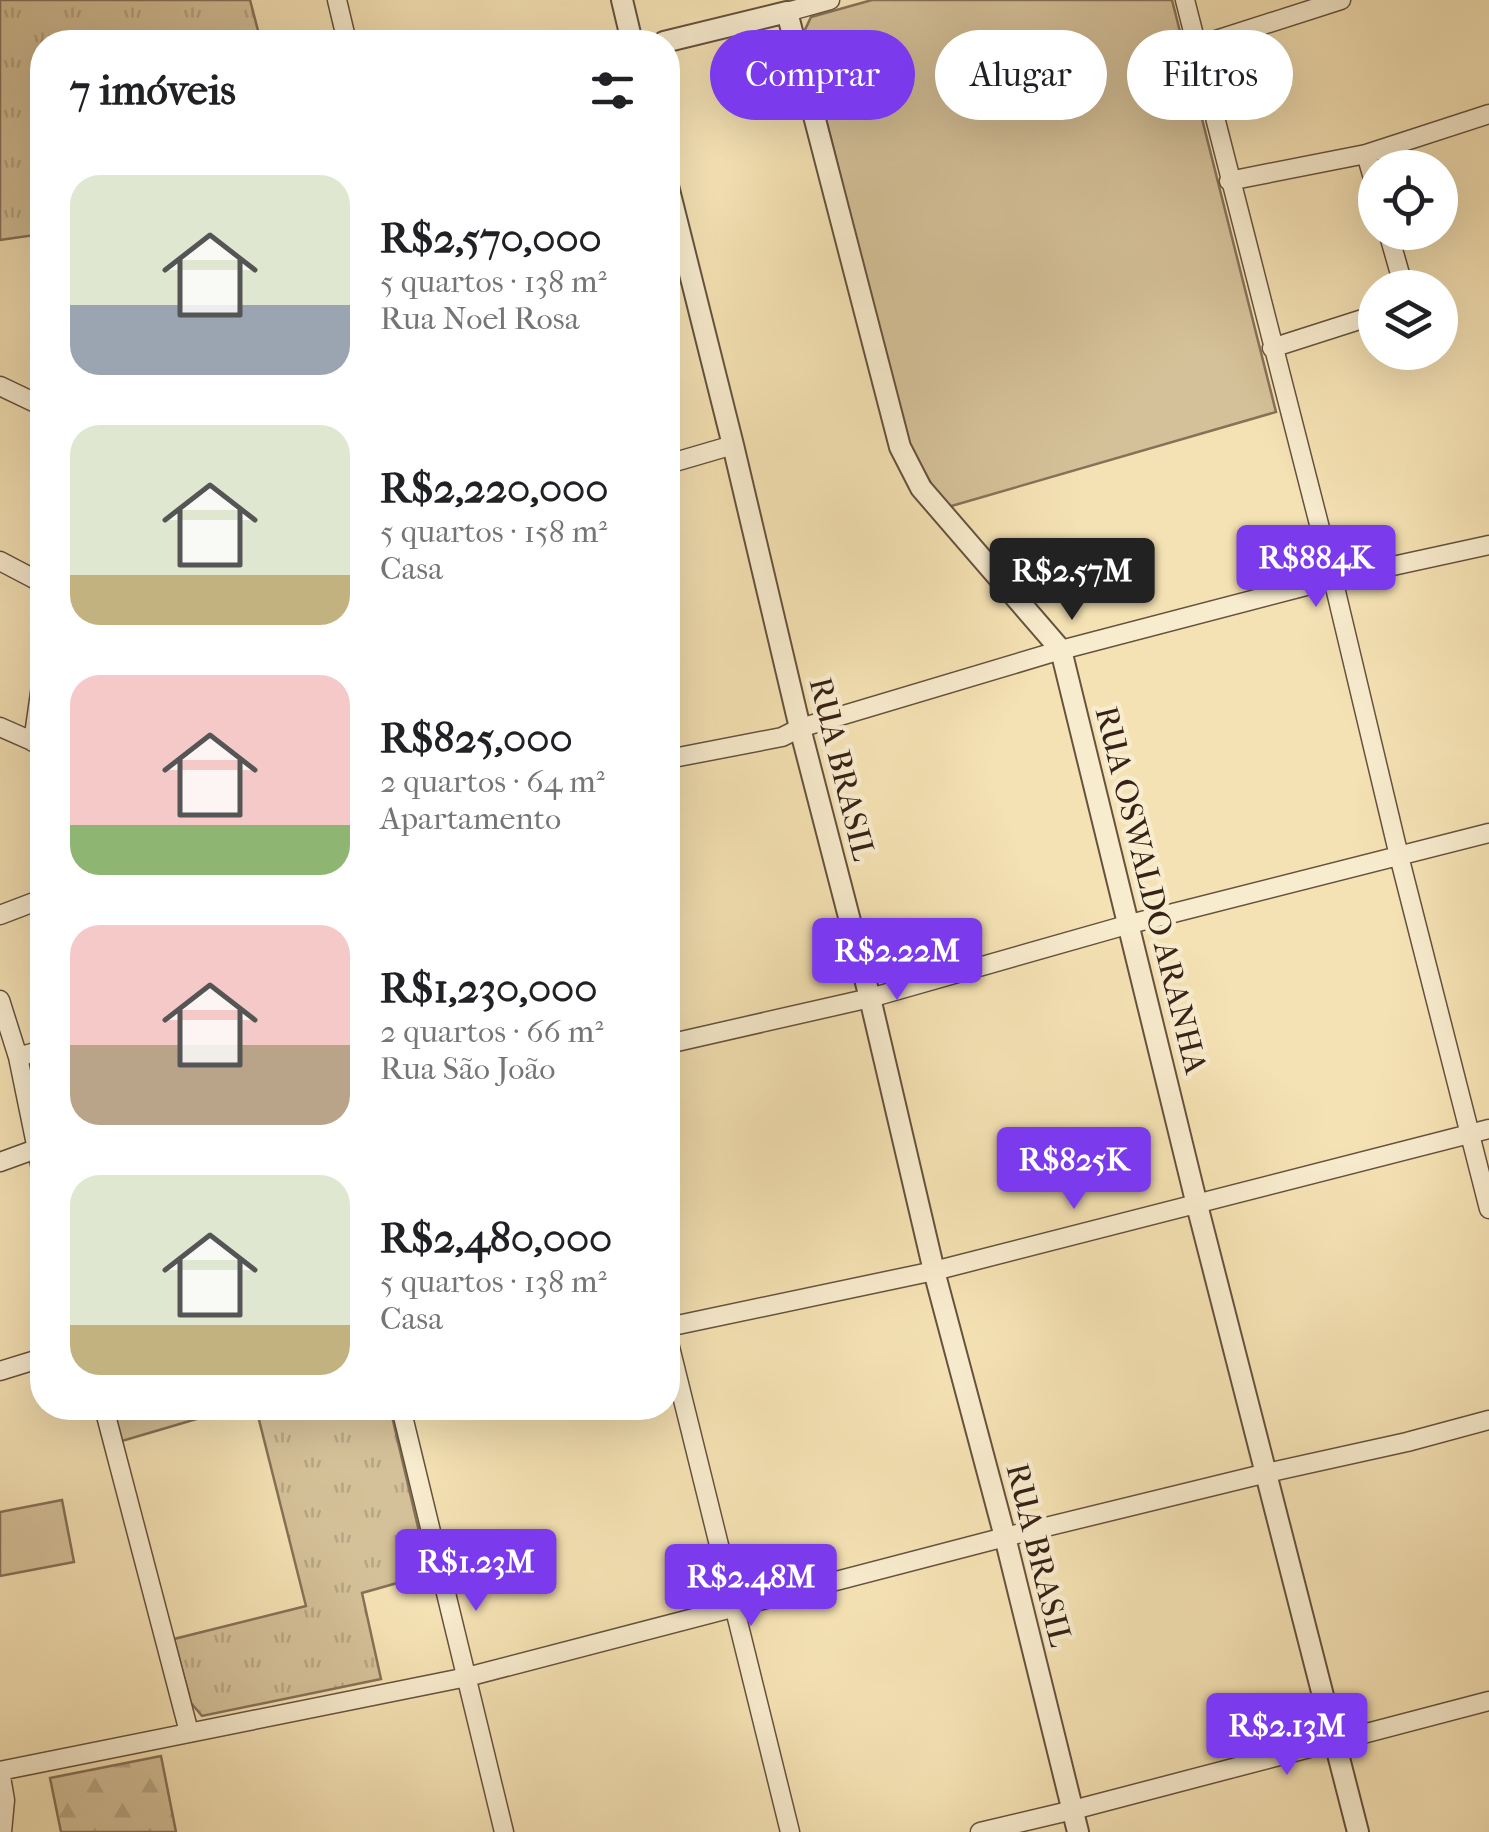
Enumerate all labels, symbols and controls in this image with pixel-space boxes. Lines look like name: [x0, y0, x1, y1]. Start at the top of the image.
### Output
chip: Comprar: [710, 30, 915, 120]
chip: Alugar: [935, 30, 1107, 120]
chip: Filtros: [1127, 30, 1293, 120]
icon: filters: [585, 63, 640, 118]
text: 7 imóveis: [70, 66, 236, 115]
map controls: [1358, 150, 1458, 370]
button: locate: [1358, 150, 1458, 250]
text: R$2,570,000: [380, 214, 602, 263]
icon: home: [150, 215, 270, 335]
text: 5 quartos · 138 m²: [380, 263, 607, 300]
button: layers: [1358, 270, 1458, 370]
text: Rua Noel Rosa: [380, 300, 579, 337]
text: R$2,220,000: [380, 464, 608, 513]
icon: home: [150, 465, 270, 585]
text: 5 quartos · 158 m²: [380, 513, 607, 550]
pin: R$884K: [1235, 525, 1397, 610]
pin: R$2.57M: [980, 538, 1164, 623]
text: R$884K: [1259, 539, 1373, 576]
text: Casa: [380, 550, 443, 587]
text: R$2.57M: [1012, 552, 1132, 589]
street label: RUA BRASIL: [801, 674, 883, 865]
street label: RUA OSWALDO ARANHA: [1087, 702, 1215, 1078]
text: R$825,000: [380, 714, 573, 763]
icon: home: [150, 715, 270, 835]
text: 2 quartos · 64 m²: [380, 763, 605, 800]
text: Apartamento: [380, 800, 561, 837]
pin: R$2.22M: [805, 918, 989, 1003]
text: R$2.22M: [834, 932, 960, 969]
text: R$1,230,000: [380, 964, 597, 1013]
icon: home: [150, 965, 270, 1085]
text: 2 quartos · 66 m²: [380, 1013, 603, 1050]
text: Rua São João: [380, 1050, 556, 1087]
pin: R$825K: [993, 1127, 1155, 1212]
text: R$825K: [1019, 1141, 1129, 1178]
text: R$2,480,000: [380, 1214, 612, 1263]
icon: home: [150, 1215, 270, 1335]
text: 5 quartos · 138 m²: [380, 1263, 607, 1300]
text: Casa: [380, 1300, 443, 1337]
street label: RUA BRASIL: [998, 1460, 1080, 1651]
pin: R$1.23M: [384, 1529, 568, 1614]
text: R$1.23M: [417, 1543, 535, 1580]
pin: R$2.48M: [659, 1544, 843, 1629]
text: R$2.48M: [687, 1558, 815, 1595]
pin: R$2.13M: [1195, 1693, 1379, 1778]
text: R$2.13M: [1228, 1707, 1346, 1744]

